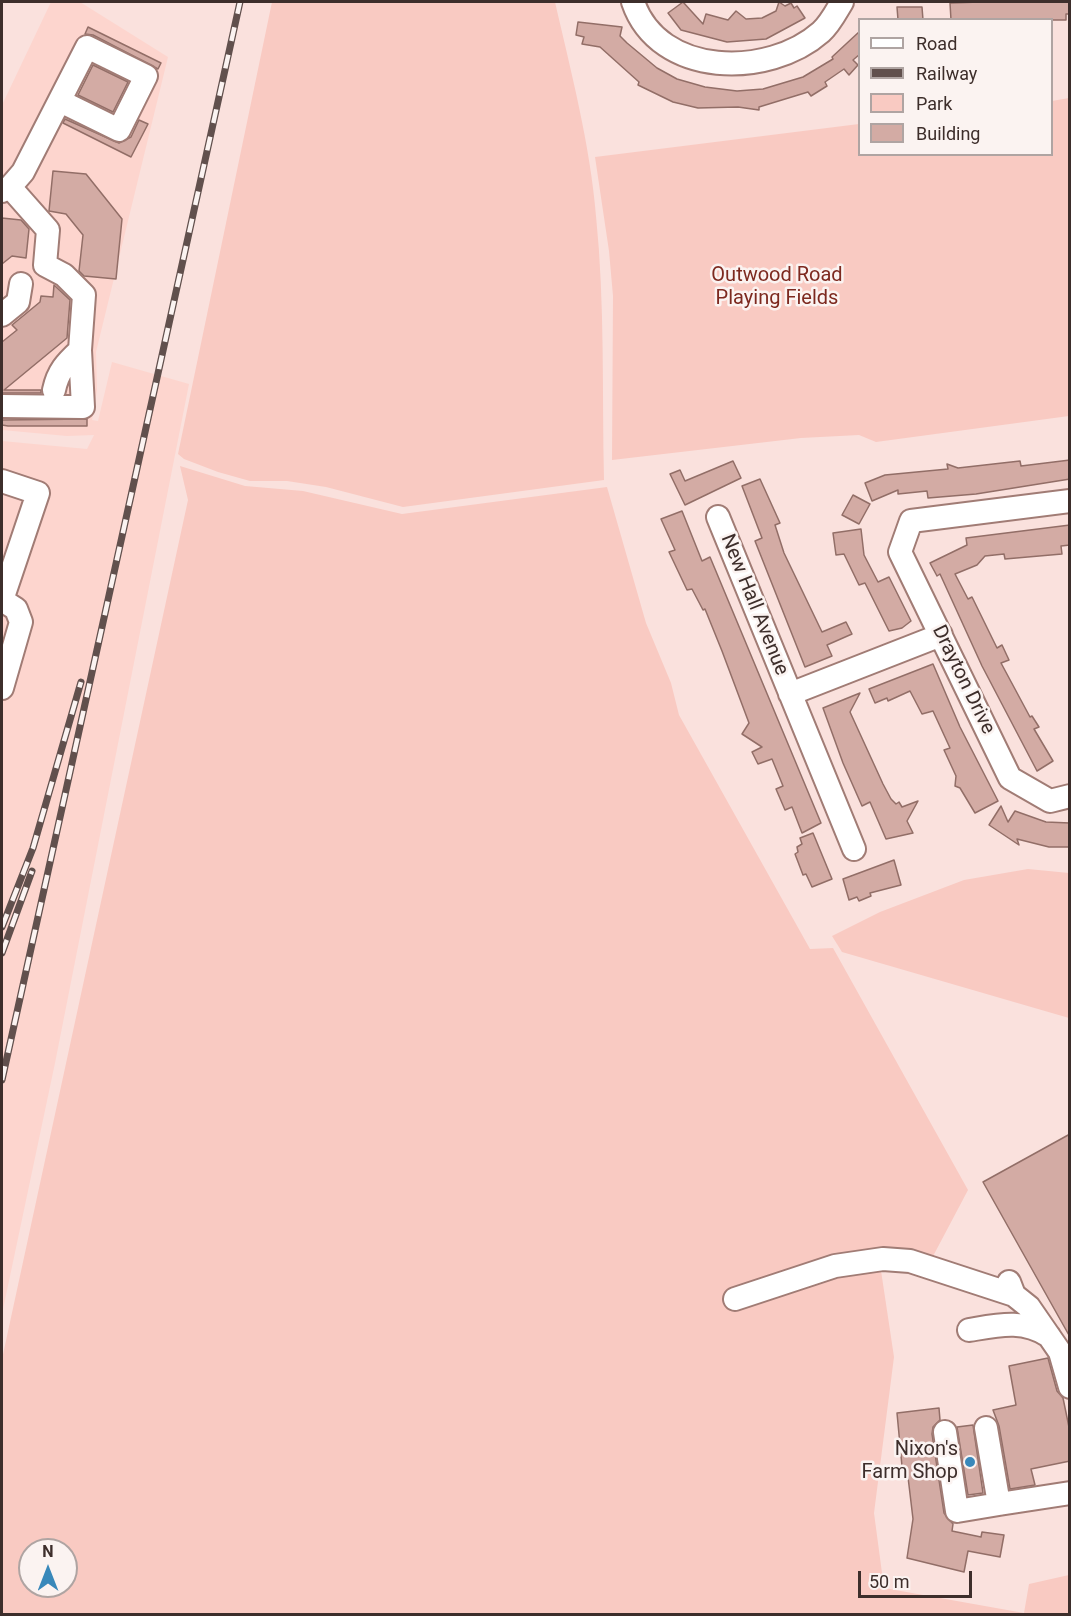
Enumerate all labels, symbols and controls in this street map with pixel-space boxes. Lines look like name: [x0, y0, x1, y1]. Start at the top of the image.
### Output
legend: [858, 18, 1053, 156]
text: Road: [916, 33, 957, 54]
text: Railway: [916, 63, 977, 84]
text: Park: [916, 93, 952, 114]
text: Building: [916, 123, 980, 144]
park label: Outwood Road Playing Fields: [711, 264, 843, 311]
street label: New Hall Avenue: [715, 531, 793, 679]
street label: Drayton Drive: [926, 622, 1000, 738]
place label: Nixon's Farm Shop: [862, 1438, 958, 1485]
marker: Nixon's Farm Shop: [963, 1455, 977, 1469]
north arrow: [18, 1538, 78, 1598]
text: N: [42, 1542, 54, 1561]
scale bar: [861, 1559, 975, 1597]
text: 50 m: [869, 1571, 909, 1592]

